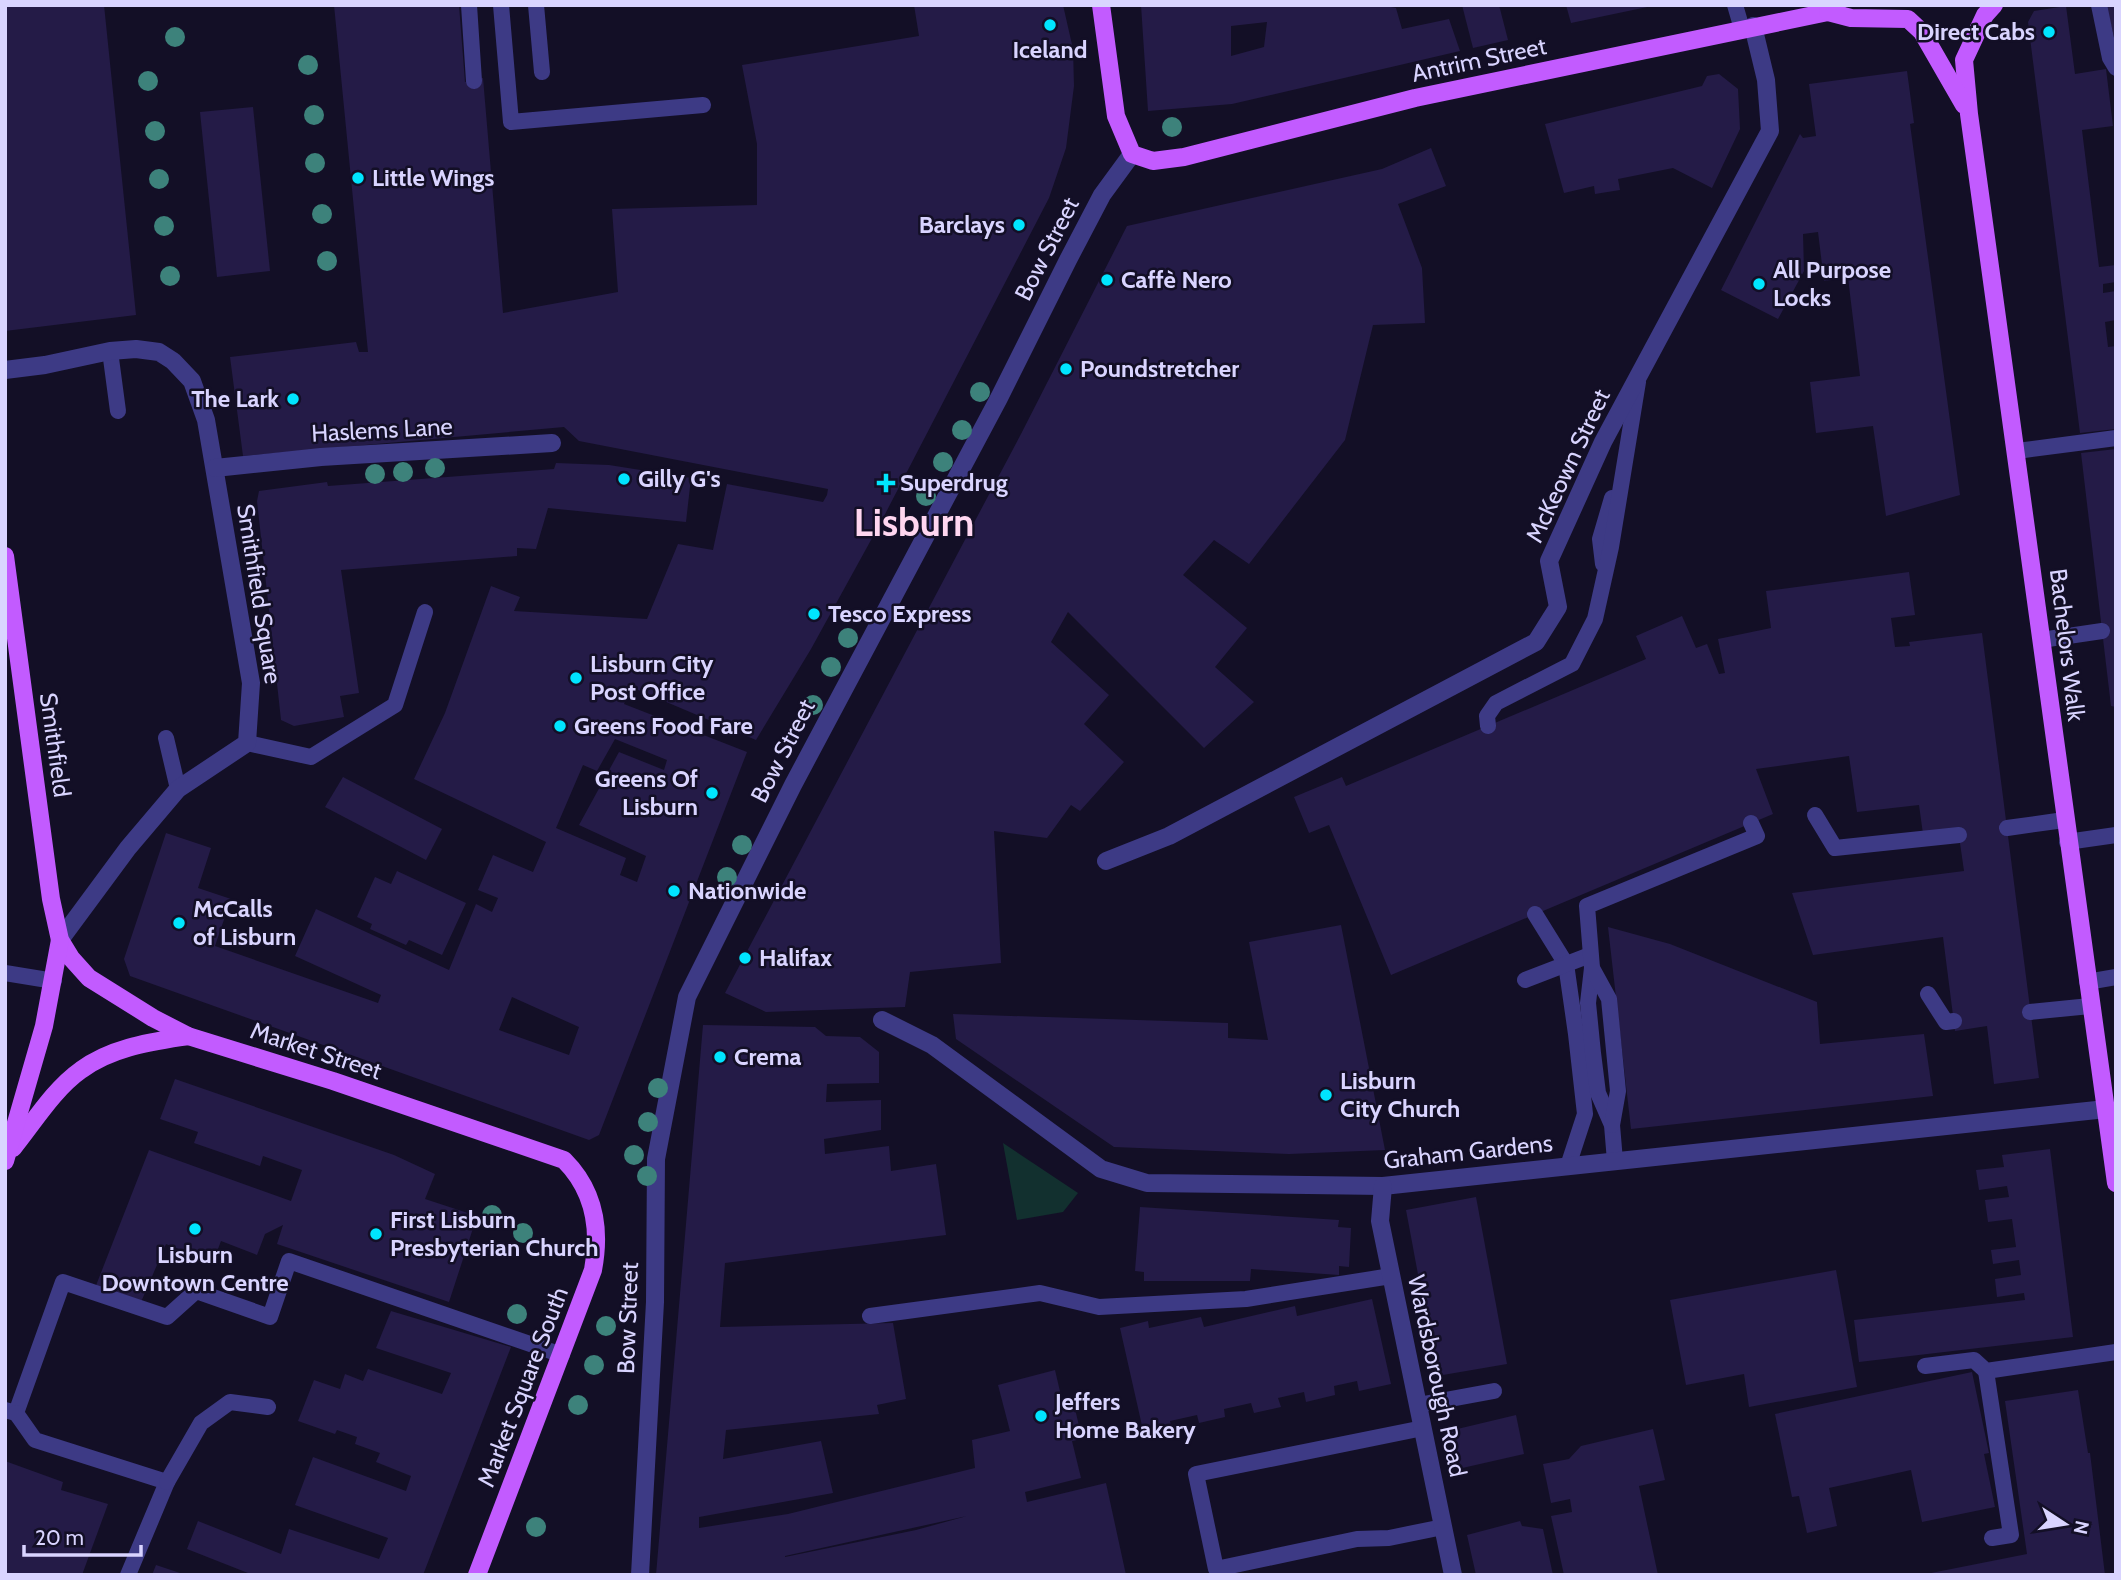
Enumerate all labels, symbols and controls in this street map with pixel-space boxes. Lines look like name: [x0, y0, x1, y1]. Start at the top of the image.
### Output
marker: Iceland: [1042, 17, 1058, 33]
place label: Direct Cabs: [1917, 17, 2035, 46]
marker: Direct Cabs: [2041, 24, 2057, 40]
street label: Antrim Street: [1409, 31, 1549, 88]
place label: Iceland: [1013, 35, 1087, 64]
place label: Little Wings: [372, 163, 494, 192]
marker: Little Wings: [350, 170, 366, 186]
street label: Bow Street: [1008, 192, 1085, 305]
place label: Barclays: [919, 210, 1005, 239]
marker: Barclays: [1011, 217, 1027, 233]
place label: All Purpose Locks: [1773, 255, 1891, 312]
place label: Caffè Nero: [1121, 265, 1232, 294]
marker: Caffè Nero: [1099, 272, 1115, 288]
marker: All Purpose Locks: [1751, 276, 1767, 292]
place label: Poundstretcher: [1080, 354, 1239, 383]
marker: Poundstretcher: [1058, 361, 1074, 377]
place label: The Lark: [191, 384, 279, 413]
street label: McKeown Street: [1519, 384, 1616, 547]
marker: The Lark: [285, 391, 301, 407]
street label: Haslems Lane: [310, 411, 453, 448]
place label: Gilly G's: [638, 464, 721, 493]
place label: Superdrug: [900, 468, 1008, 497]
marker: Gilly G's: [616, 471, 632, 487]
marker: Superdrug: [878, 475, 894, 491]
district label: Lisburn: [854, 499, 974, 546]
street label: Smithfield Square: [231, 502, 288, 686]
street label: Bachelors Walk: [2044, 567, 2091, 723]
place label: Tesco Express: [828, 599, 971, 628]
marker: Tesco Express: [806, 606, 822, 622]
place label: Lisburn City Post Office: [590, 649, 714, 706]
marker: Lisburn City Post Office: [568, 670, 584, 686]
street label: Smithfield: [34, 691, 77, 799]
street label: Bow Street: [744, 694, 821, 807]
place label: Greens Food Fare: [574, 711, 753, 740]
marker: Greens Food Fare: [552, 718, 568, 734]
place label: Greens Of Lisburn: [595, 764, 698, 821]
marker: Greens Of Lisburn: [704, 785, 720, 801]
place label: Nationwide: [688, 876, 806, 905]
marker: Nationwide: [666, 883, 682, 899]
place label: McCalls of Lisburn: [193, 894, 296, 951]
marker: McCalls of Lisburn: [171, 915, 187, 931]
place label: Halifax: [759, 943, 832, 972]
marker: Halifax: [737, 950, 753, 966]
street label: Market Street: [247, 1016, 385, 1085]
place label: Crema: [734, 1042, 802, 1071]
marker: Crema: [712, 1049, 728, 1065]
place label: Lisburn City Church: [1340, 1066, 1460, 1123]
marker: Lisburn City Church: [1318, 1087, 1334, 1103]
street label: Graham Gardens: [1382, 1128, 1554, 1175]
place label: First Lisburn Presbyterian Church: [390, 1205, 598, 1262]
marker: Lisburn Downtown Centre: [187, 1221, 203, 1237]
marker: First Lisburn Presbyterian Church: [368, 1226, 384, 1242]
place label: Lisburn Downtown Centre: [101, 1240, 289, 1297]
street label: Bow Street: [611, 1262, 644, 1374]
street label: Wardsborough Road: [1402, 1272, 1473, 1480]
street label: Market Square South: [471, 1283, 574, 1491]
place label: Jeffers Home Bakery: [1054, 1387, 1196, 1444]
marker: Jeffers Home Bakery: [1033, 1408, 1049, 1424]
north arrow: [2030, 1489, 2100, 1559]
scale bar: [24, 1514, 142, 1558]
text: N: [2068, 1518, 2094, 1536]
text: 20 m: [35, 1525, 84, 1550]

